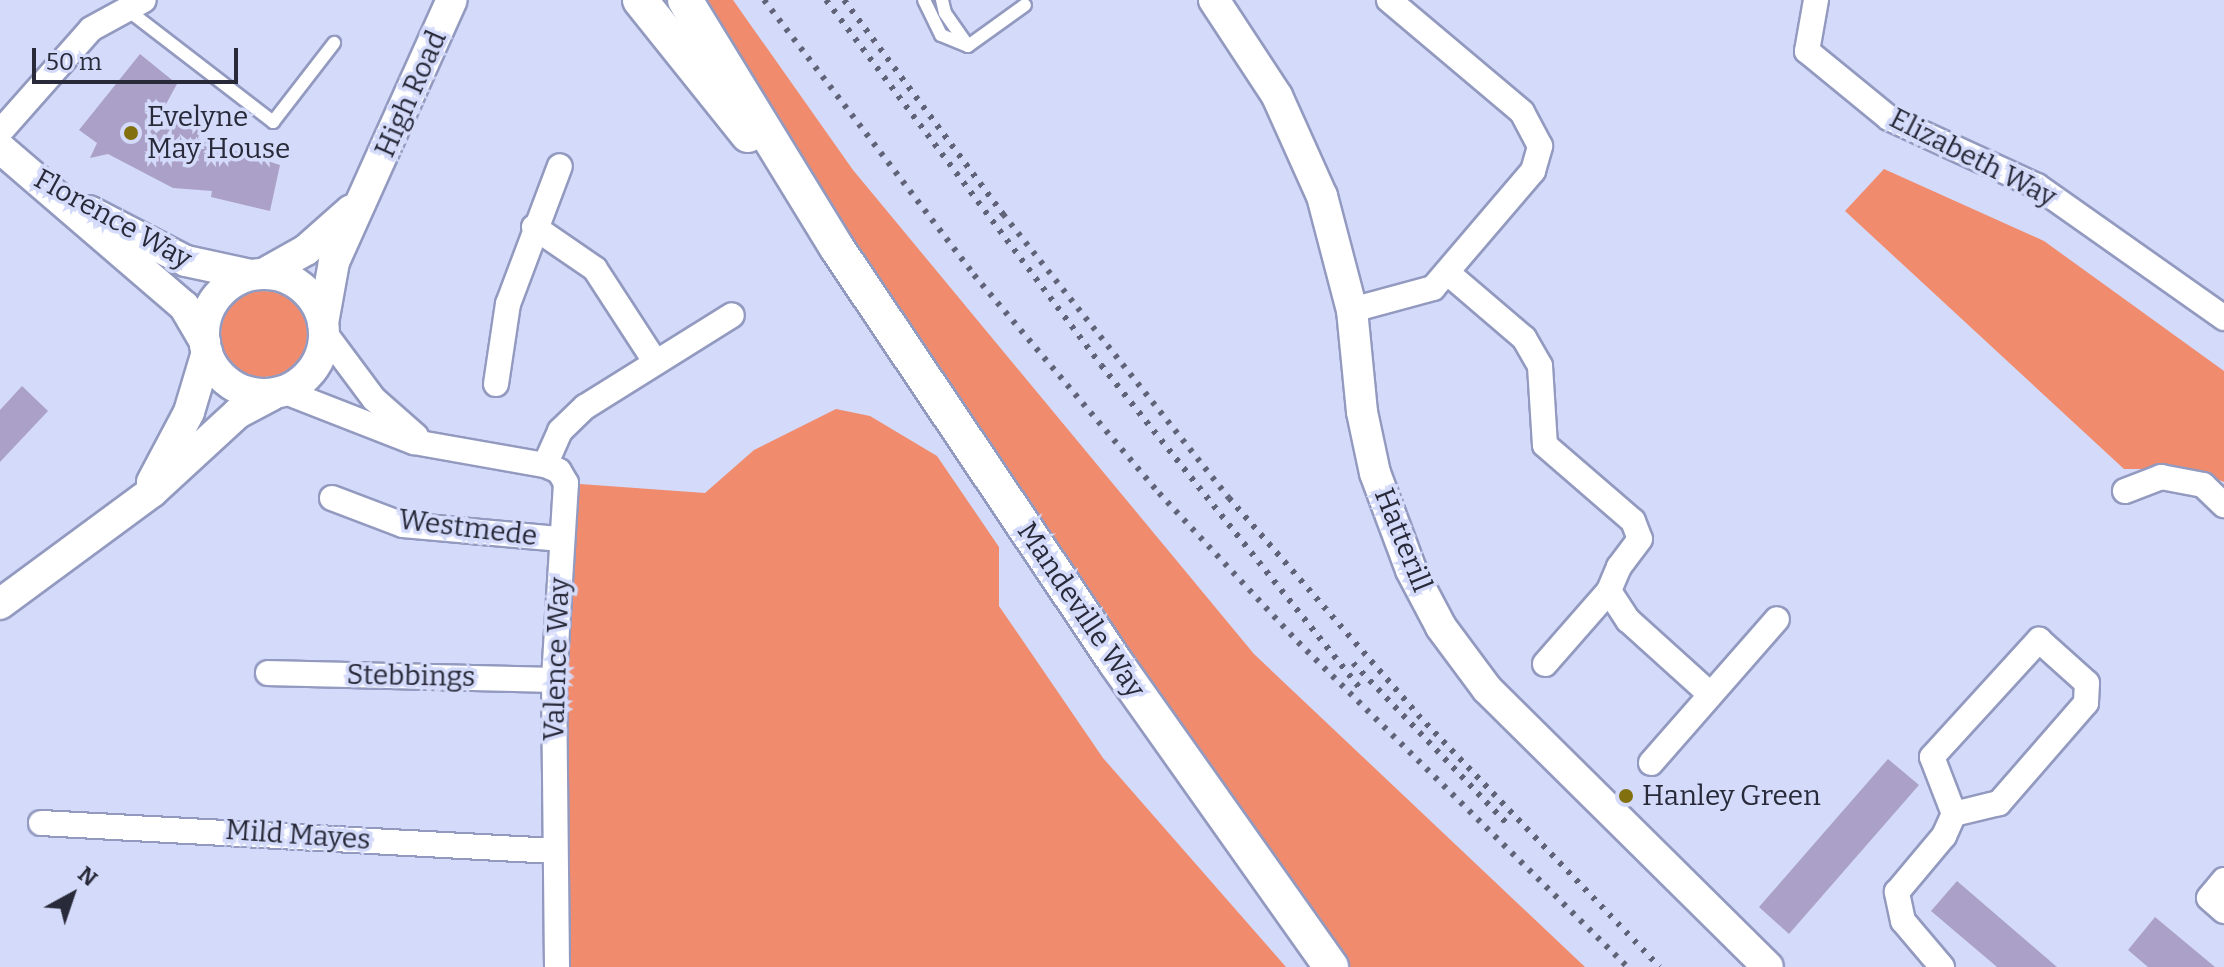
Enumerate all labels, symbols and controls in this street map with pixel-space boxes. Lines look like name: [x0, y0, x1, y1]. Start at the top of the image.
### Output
street label: High Road: [368, 26, 454, 162]
scale bar: [36, 32, 242, 82]
text: 50 m: [46, 48, 102, 76]
place label: Evelyne May House: [147, 100, 290, 166]
street label: Elizabeth Way: [1884, 102, 2062, 214]
marker: Evelyne May House: [122, 124, 140, 142]
street label: Florence Way: [28, 162, 198, 276]
street label: Hatterill: [1367, 483, 1439, 597]
street label: Westmede: [397, 503, 539, 553]
street label: Mandeville Way: [1010, 516, 1152, 704]
street label: Valence Way: [537, 577, 577, 741]
street label: Stebbings: [346, 658, 476, 694]
place label: Hanley Green: [1642, 779, 1821, 813]
marker: Hanley Green: [1617, 787, 1635, 805]
street label: Mild Mayes: [224, 813, 372, 857]
north arrow: [32, 855, 112, 935]
text: N: [73, 860, 103, 892]

